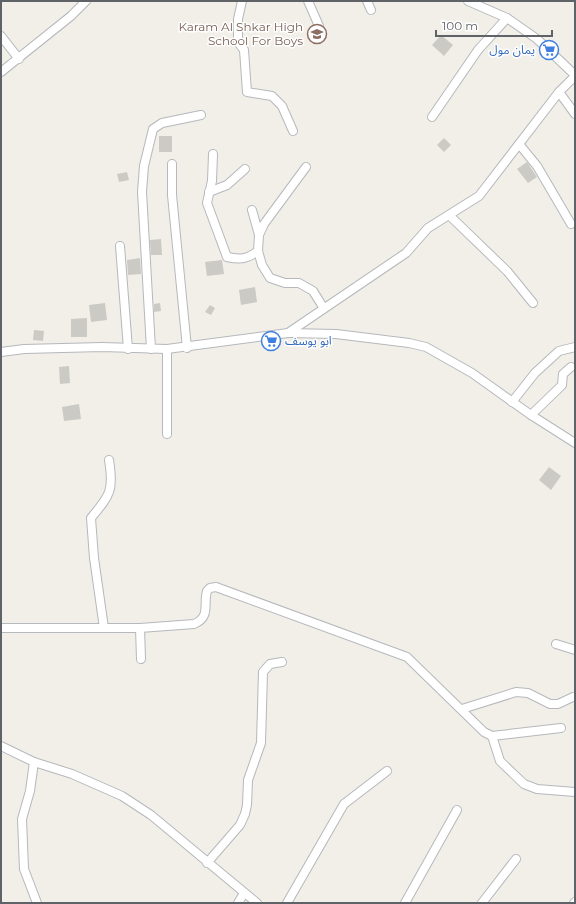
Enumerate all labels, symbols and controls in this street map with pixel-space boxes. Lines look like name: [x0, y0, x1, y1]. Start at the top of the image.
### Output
scale bar: [436, 12, 552, 38]
text: 100 m: [442, 18, 478, 33]
place label: Karam Al Shkar High School For Boys: [178, 19, 303, 48]
school or university icon: Karam Al Shkar High School For Boys: [306, 23, 328, 45]
supermarket icon: يمان مول: [538, 39, 560, 61]
place label: يمان مول: [489, 42, 535, 57]
supermarket icon: ابو يوسف: [260, 330, 282, 352]
place label: ابو يوسف: [285, 333, 332, 348]

